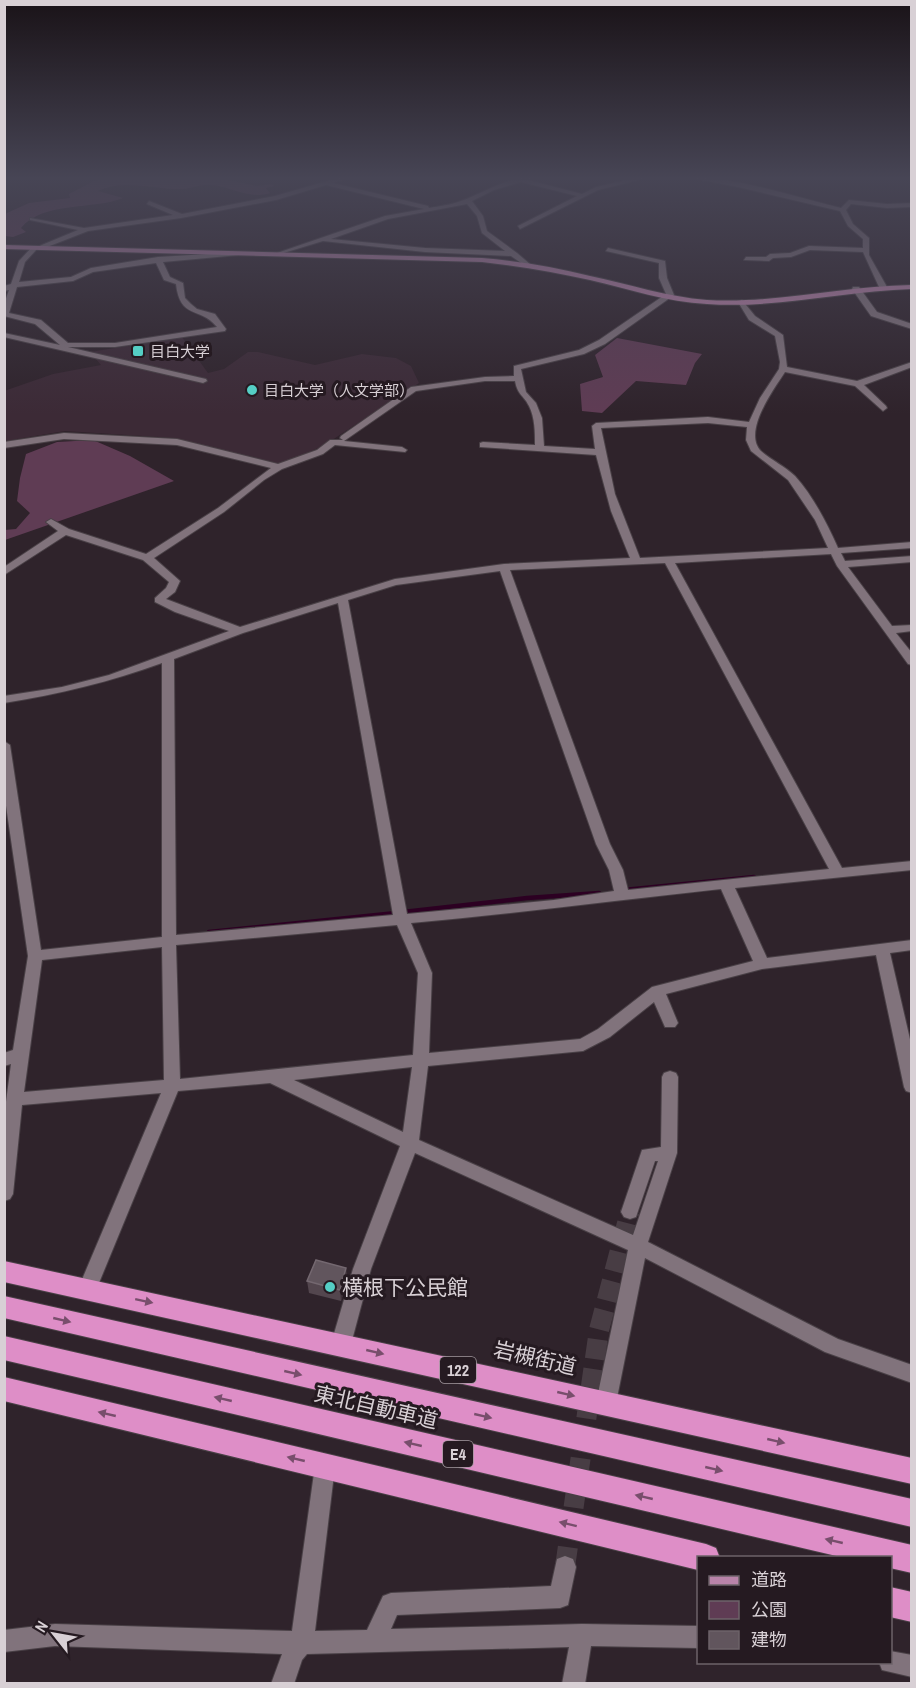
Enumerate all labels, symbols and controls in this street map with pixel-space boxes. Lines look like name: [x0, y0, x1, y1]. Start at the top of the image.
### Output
place label: 目白大学: [150, 341, 210, 362]
marker: 目白大学: [131, 344, 145, 358]
place label: 目白大学（人文学部）: [264, 380, 414, 401]
marker: 目白大学（人文学部）: [245, 383, 259, 397]
place label: 横根下公民館: [342, 1273, 468, 1302]
marker: 横根下公民館: [323, 1280, 337, 1294]
one-way arrow: [134, 1297, 153, 1306]
one-way arrow: [52, 1315, 71, 1325]
street label: 岩槻街道: [491, 1334, 579, 1382]
one-way arrow: [366, 1347, 385, 1357]
road number: 122: [440, 1357, 476, 1383]
one-way arrow: [283, 1368, 302, 1378]
street label: 東北自動車道: [311, 1379, 441, 1435]
one-way arrow: [556, 1390, 575, 1400]
one-way arrow: [214, 1394, 233, 1404]
one-way arrow: [97, 1408, 116, 1418]
one-way arrow: [473, 1412, 492, 1421]
one-way arrow: [767, 1437, 786, 1447]
one-way arrow: [404, 1438, 423, 1448]
road number: E4: [443, 1441, 473, 1467]
one-way arrow: [287, 1454, 306, 1464]
one-way arrow: [705, 1464, 723, 1474]
one-way arrow: [635, 1492, 653, 1502]
one-way arrow: [558, 1518, 577, 1528]
one-way arrow: [825, 1536, 843, 1546]
legend: [697, 1556, 892, 1664]
text: 道路: [751, 1567, 787, 1592]
text: 公園: [751, 1597, 787, 1622]
north arrow: [24, 1604, 84, 1664]
text: N: [29, 1617, 53, 1636]
text: 建物: [751, 1627, 787, 1652]

